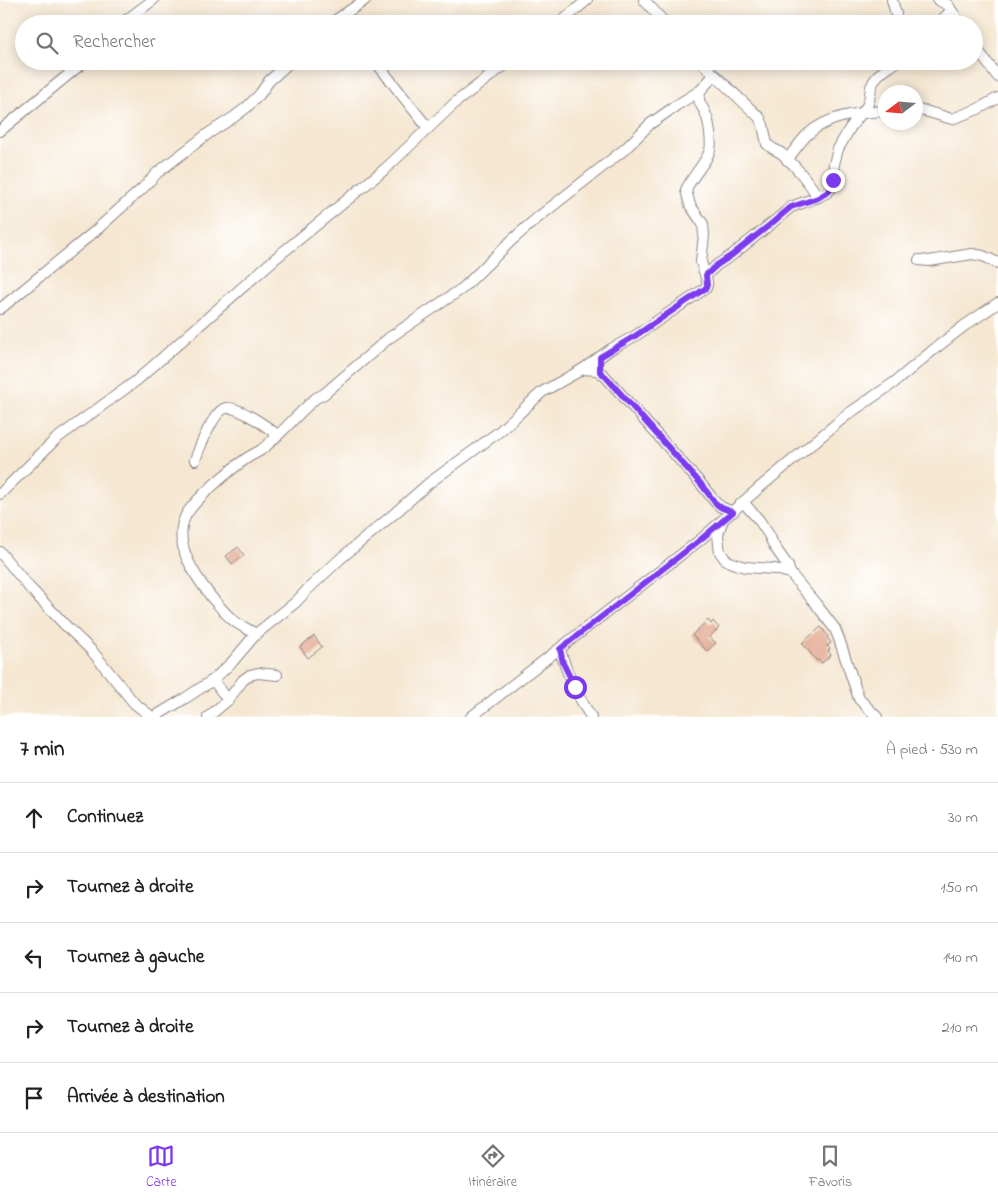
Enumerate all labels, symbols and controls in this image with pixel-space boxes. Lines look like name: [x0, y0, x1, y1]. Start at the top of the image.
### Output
search box: [15, 15, 983, 70]
icon: search: [33, 29, 61, 57]
text: Rechercher: [73, 29, 156, 56]
north arrow: [878, 85, 923, 130]
route end: [822, 169, 845, 192]
route start: [564, 676, 587, 699]
text: 7 min: [20, 735, 64, 765]
text: À pied · 530 m: [886, 738, 978, 762]
icon: ahead: [20, 804, 48, 832]
text: Continuez: [67, 804, 143, 831]
text: 30 m: [948, 806, 978, 830]
icon: right: [20, 874, 48, 902]
text: Tournez à droite: [67, 874, 193, 901]
text: 150 m: [940, 876, 978, 900]
icon: left: [20, 944, 48, 972]
text: Tournez à gauche: [67, 944, 204, 971]
text: 140 m: [943, 946, 978, 970]
icon: right: [20, 1014, 48, 1042]
text: Tournez à droite: [67, 1014, 193, 1041]
text: 210 m: [942, 1016, 978, 1040]
icon: arrive: [20, 1084, 48, 1112]
text: Arrivée à destination: [67, 1084, 225, 1111]
tab: Carte: [146, 1142, 176, 1193]
tab: Itinéraire: [468, 1142, 517, 1193]
tab: Favoris: [809, 1142, 852, 1193]

